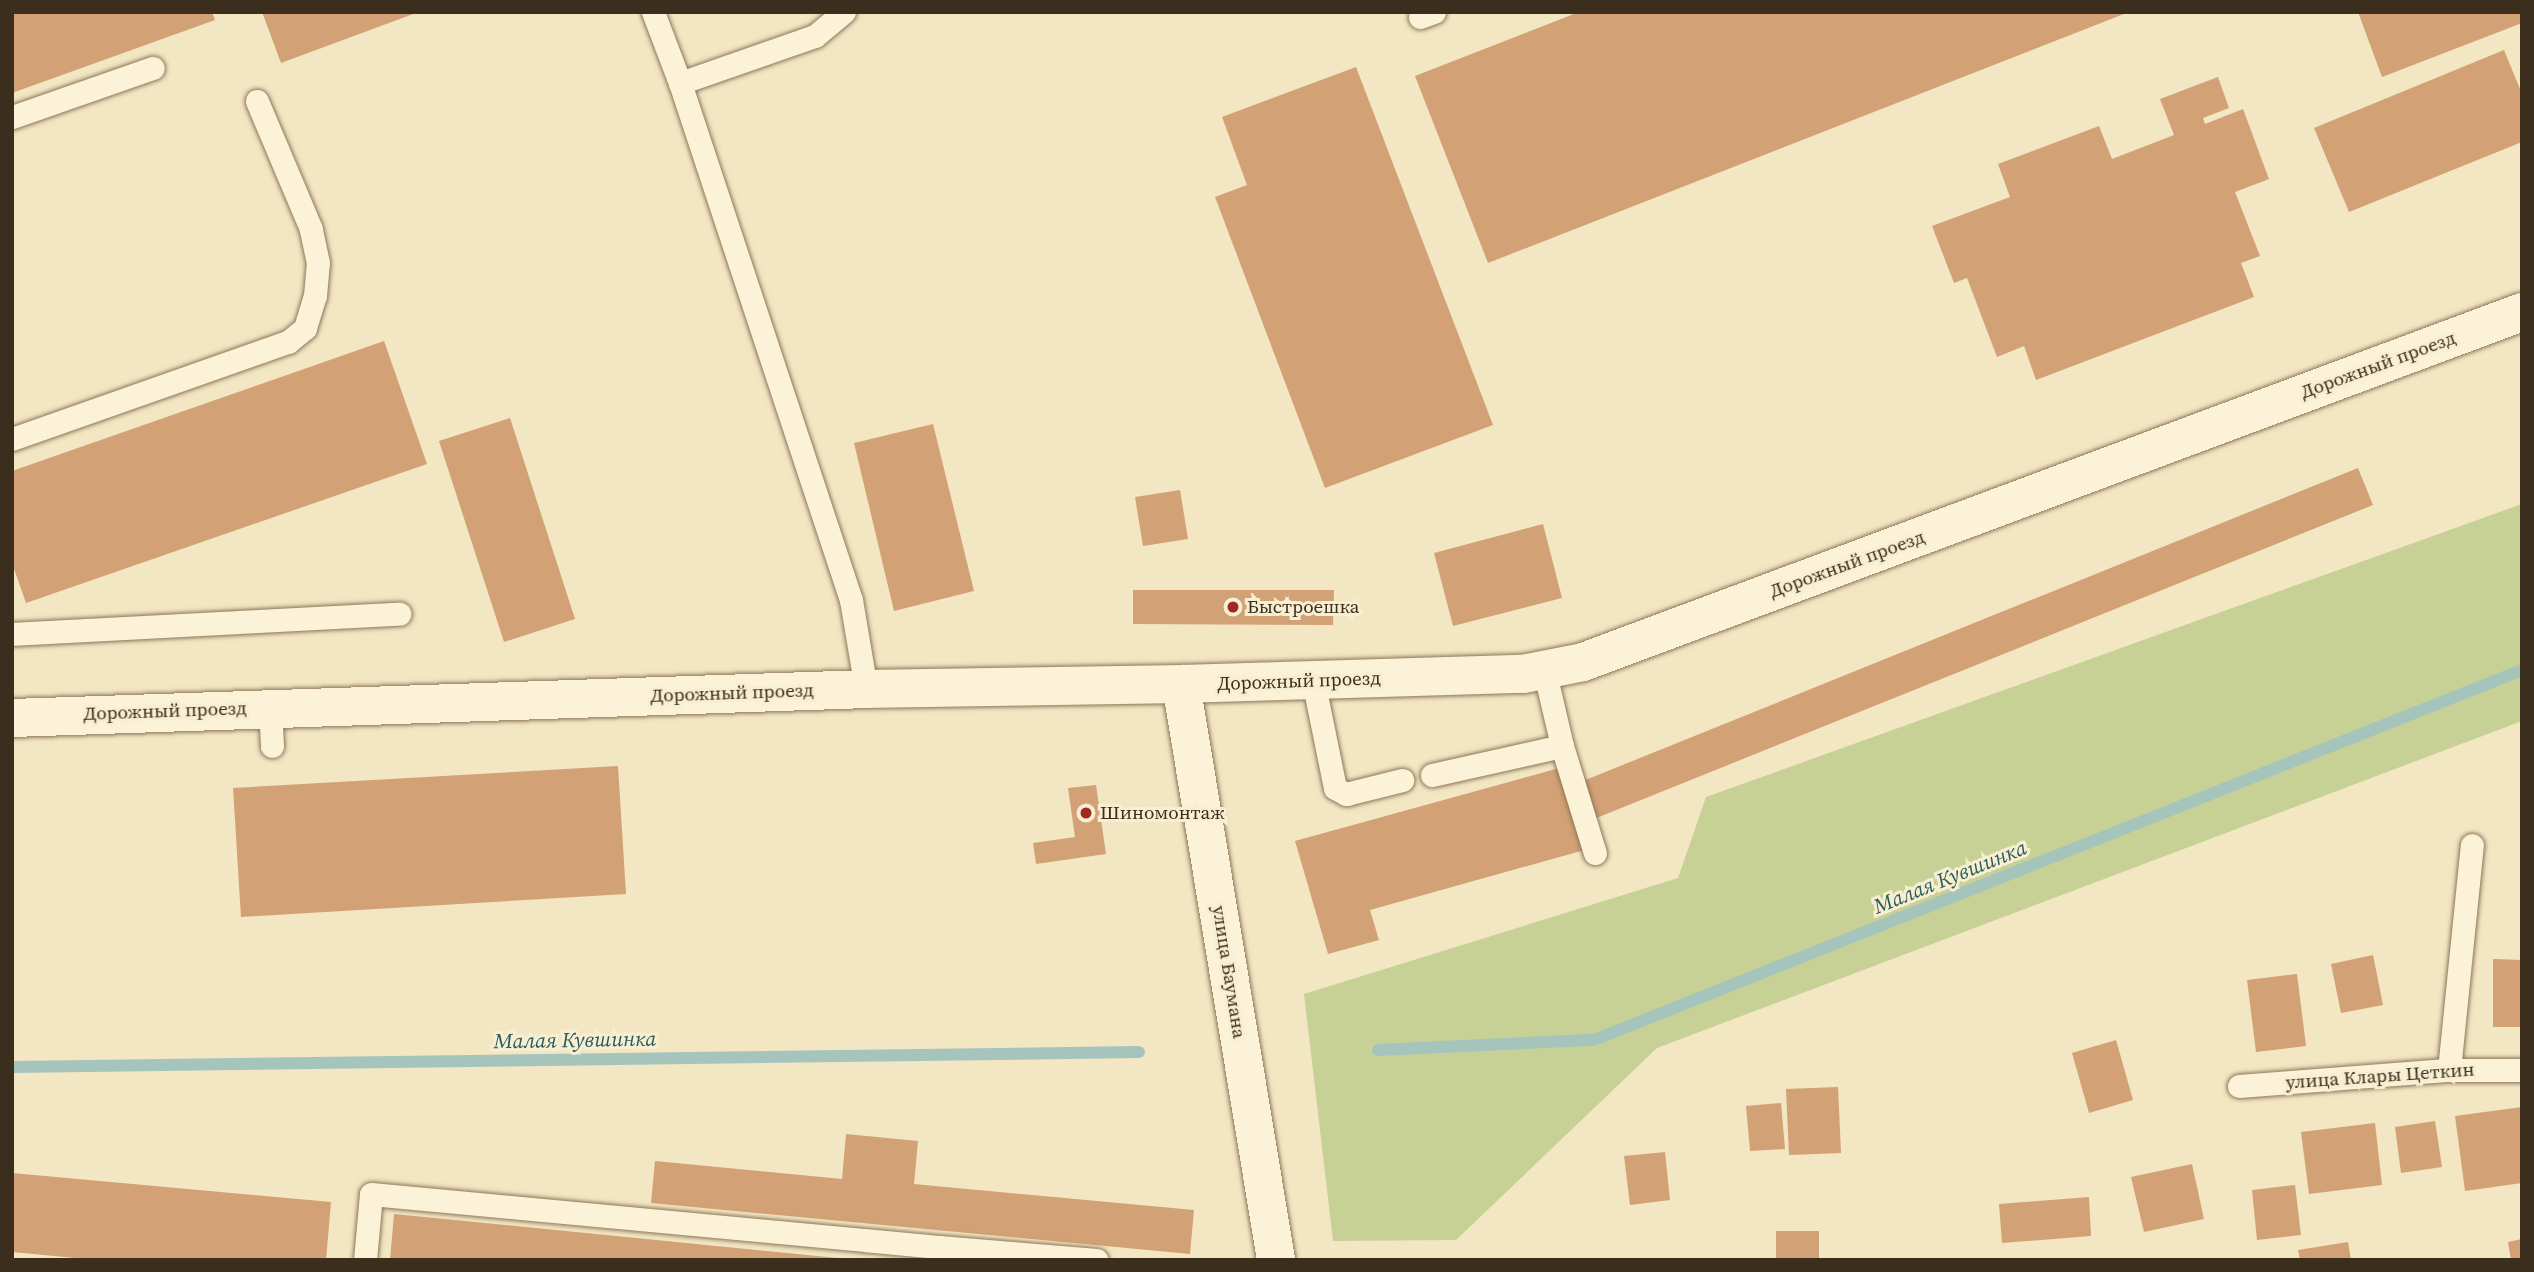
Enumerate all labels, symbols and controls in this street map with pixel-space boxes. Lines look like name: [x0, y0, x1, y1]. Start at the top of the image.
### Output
street label: Дорожный проезд: [2297, 326, 2459, 404]
street label: Дорожный проезд: [1766, 525, 1928, 603]
place label: Быстроешка: [1247, 596, 1359, 618]
marker: Быстроешка: [1225, 599, 1241, 615]
street label: Дорожный проезд: [1217, 667, 1381, 695]
street label: Дорожный проезд: [650, 679, 814, 707]
street label: Дорожный проезд: [83, 697, 247, 725]
place label: Шиномонтаж: [1100, 802, 1225, 824]
marker: Шиномонтаж: [1078, 805, 1094, 821]
water label: Малая Кувшинка: [1870, 835, 2030, 919]
street label: улица Баумана: [1207, 904, 1251, 1040]
water label: Малая Кувшинка: [493, 1026, 657, 1054]
street label: улица Клары Цеткин: [2285, 1058, 2475, 1094]

